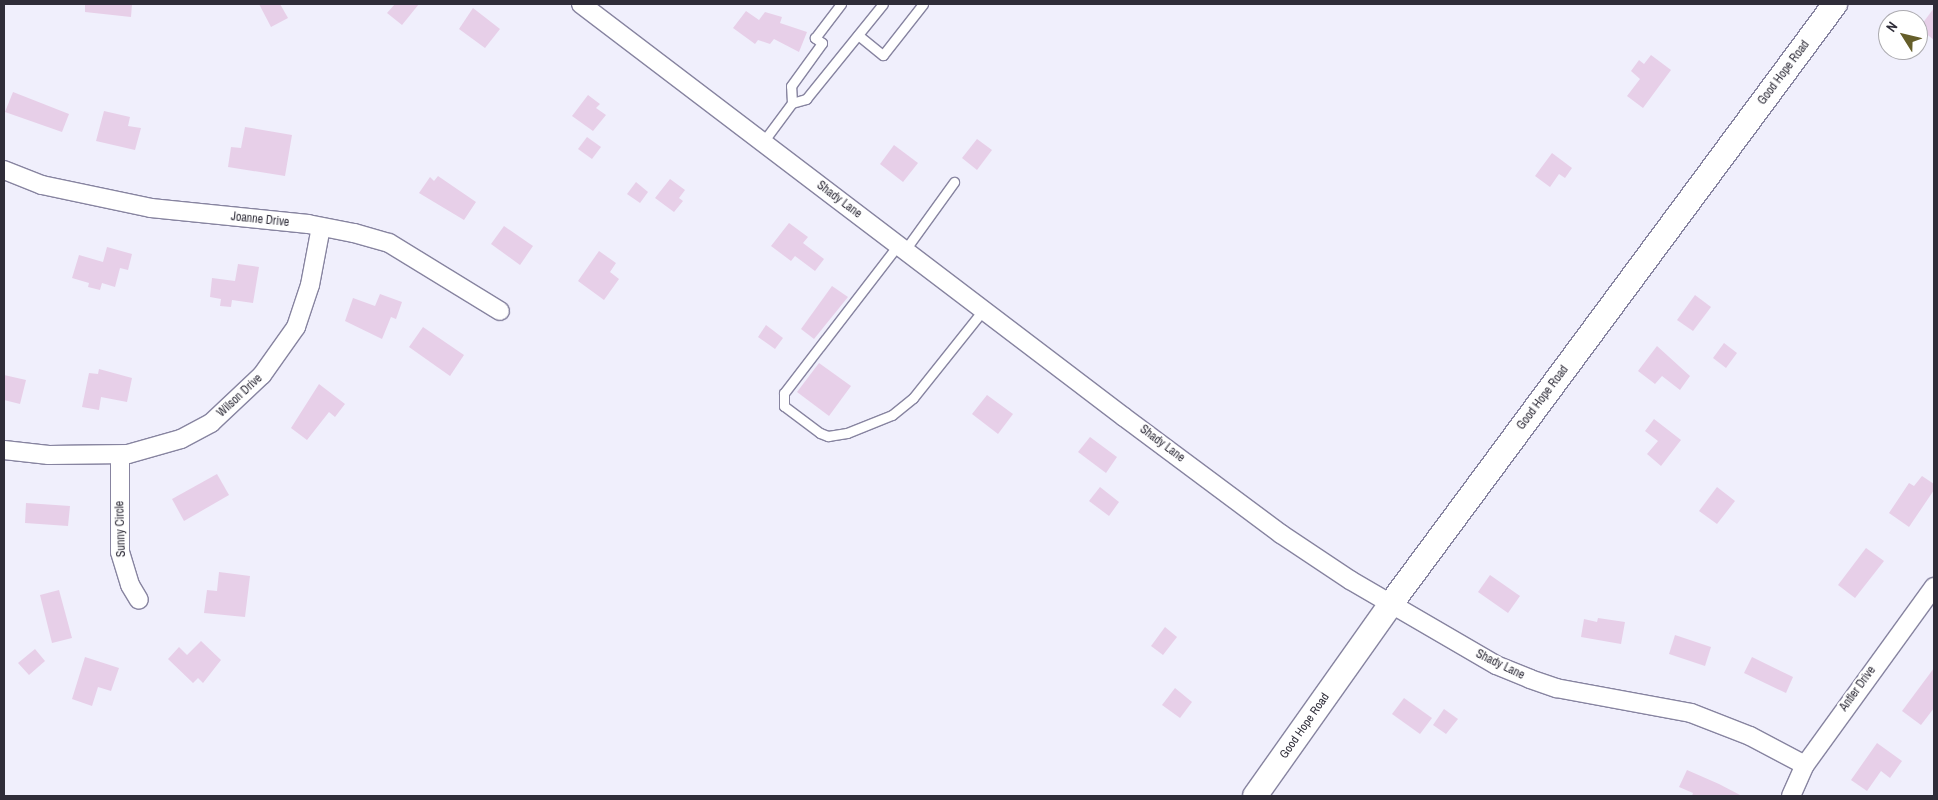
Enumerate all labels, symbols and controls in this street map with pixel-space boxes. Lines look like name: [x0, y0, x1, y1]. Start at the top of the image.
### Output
north arrow: [1878, 10, 1928, 60]
text: N: [1882, 18, 1901, 35]
street label: Good Hope Road: [1755, 38, 1813, 108]
street label: Shady Lane: [814, 178, 864, 222]
street label: Joanne Drive: [230, 210, 290, 230]
street label: Good Hope Road: [1514, 363, 1572, 433]
street label: Wilson Drive: [214, 372, 266, 420]
street label: Shady Lane: [1137, 422, 1187, 466]
street label: Sunny Circle: [113, 501, 129, 557]
street label: Shady Lane: [1473, 647, 1527, 683]
street label: Antler Drive: [1837, 664, 1879, 714]
street label: Good Hope Road: [1277, 691, 1333, 761]

